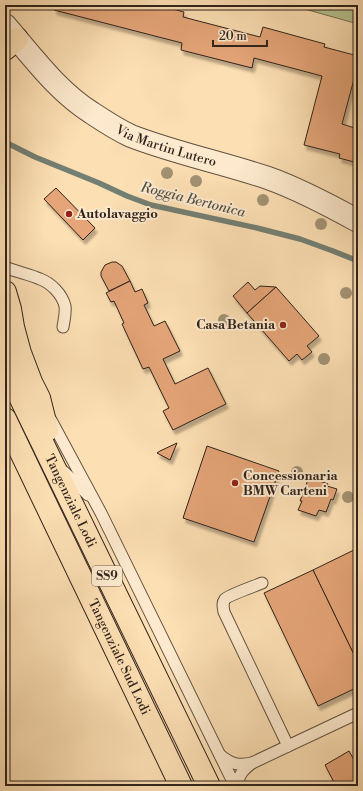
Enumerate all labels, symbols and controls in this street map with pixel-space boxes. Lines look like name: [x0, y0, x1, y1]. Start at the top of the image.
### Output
scale bar: [213, 22, 267, 48]
text: 20 m: [219, 29, 247, 44]
street label: Via Martin Lutero: [112, 121, 218, 170]
water label: Roggia Bertonica: [138, 178, 247, 222]
place label: Autolavaggio: [76, 206, 158, 222]
marker: Autolavaggio: [64, 209, 74, 219]
place label: Casa Betania: [196, 317, 276, 333]
marker: Casa Betania: [278, 320, 288, 330]
street label: Tangenziale Lodi: [41, 452, 100, 550]
place label: Concessionaria BMW Carteni: [243, 468, 339, 499]
marker: Concessionaria BMW Carteni: [230, 478, 240, 488]
road number: SS9: [92, 566, 122, 586]
street label: Tangenziale Sud Lodi: [85, 597, 154, 718]

